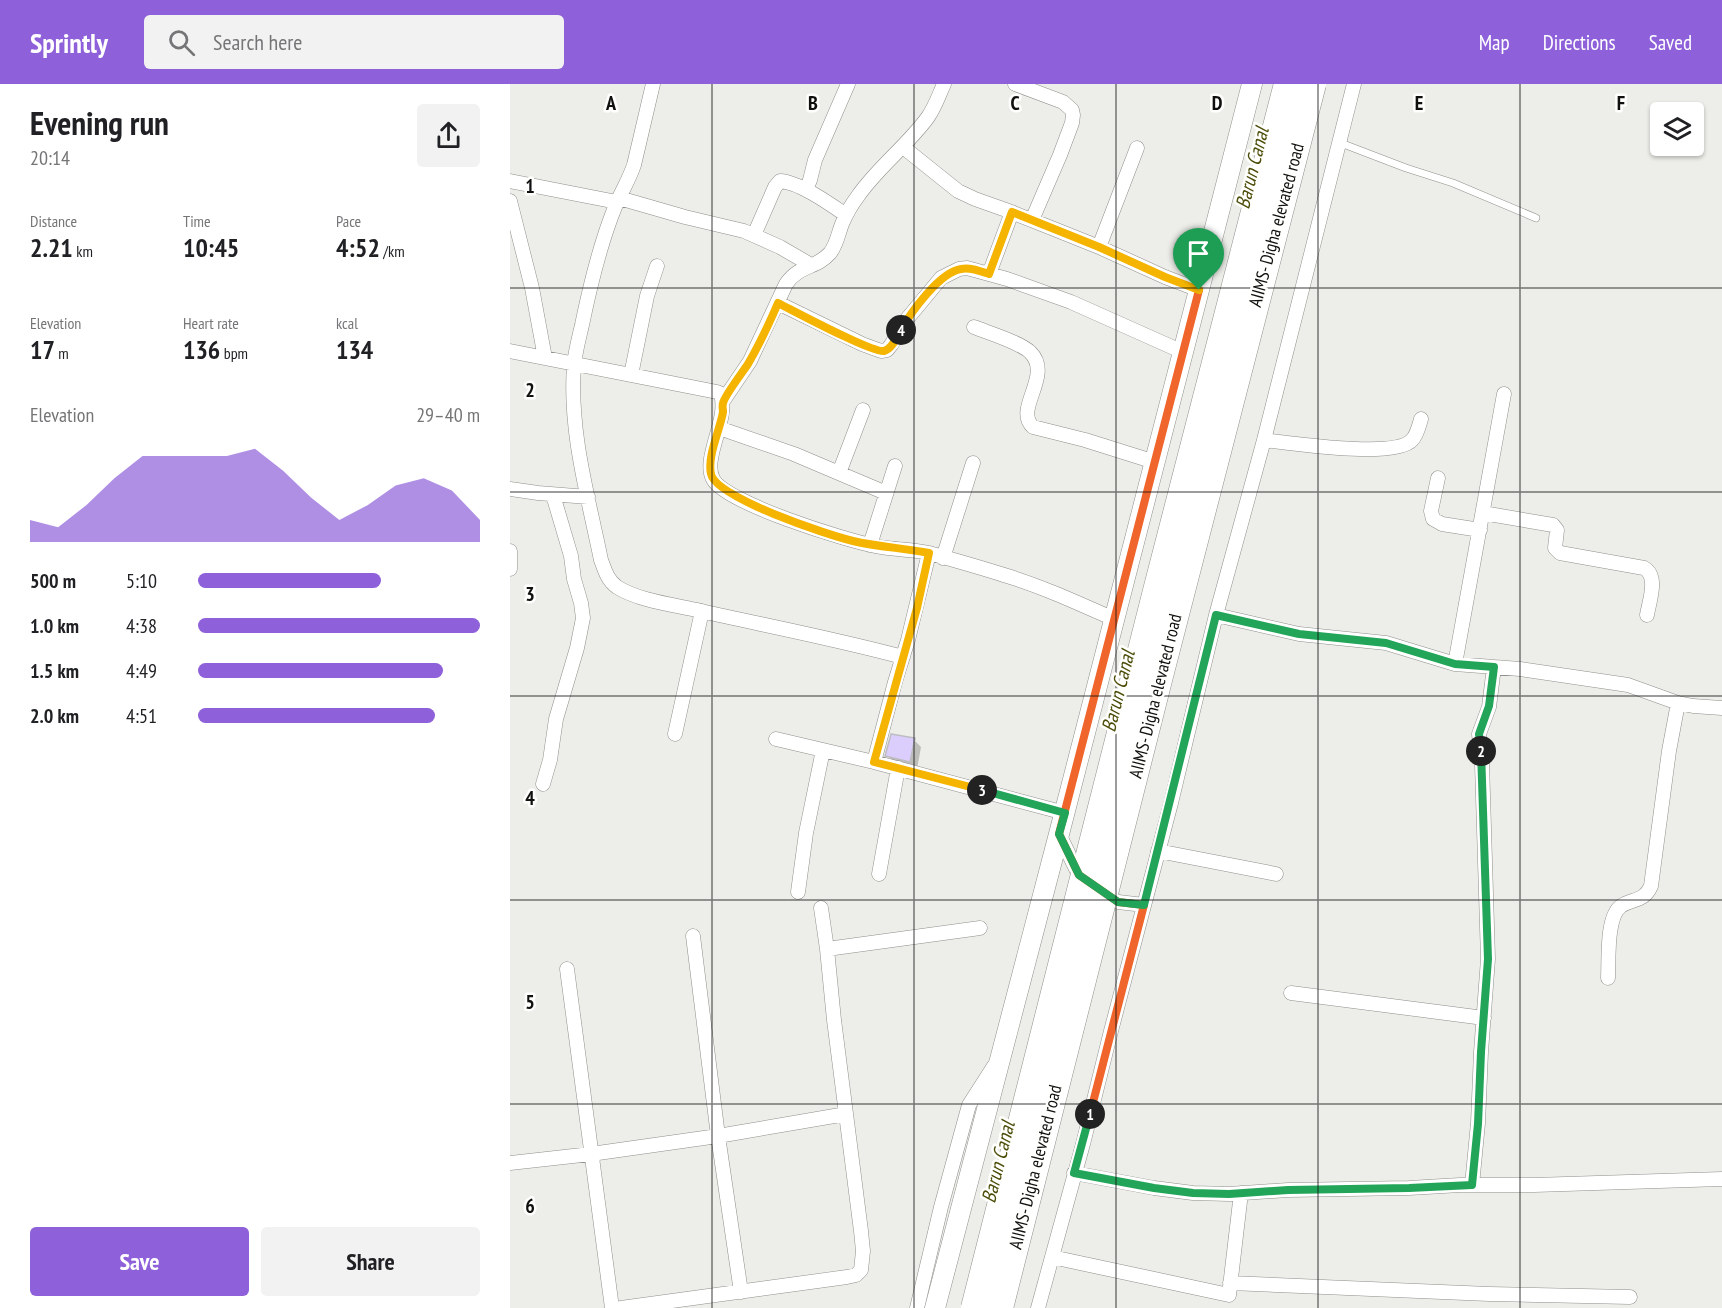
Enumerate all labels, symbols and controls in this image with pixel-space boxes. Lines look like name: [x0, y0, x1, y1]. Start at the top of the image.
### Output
search box: [144, 15, 564, 69]
text: Sprintly: [30, 24, 108, 61]
icon: search: [165, 26, 198, 59]
text: Search here: [213, 28, 302, 56]
text: Map: [1479, 29, 1510, 56]
text: Directions: [1543, 29, 1616, 56]
text: Saved: [1649, 29, 1692, 56]
text: A: [605, 90, 617, 116]
text: B: [808, 90, 818, 116]
text: C: [1010, 90, 1020, 116]
text: D: [1212, 90, 1223, 116]
text: E: [1415, 90, 1423, 116]
text: F: [1617, 90, 1625, 116]
text: Evening run: [30, 101, 169, 144]
map controls: [1650, 102, 1704, 156]
button: layers: [1650, 102, 1704, 156]
button: share: [417, 104, 480, 167]
water label: Barun Canal: [1229, 122, 1275, 211]
street label: AIIMS- Digha elevated road: [1243, 141, 1309, 309]
text: 20:14: [30, 145, 70, 171]
text: 1: [525, 173, 535, 199]
text: Distance: [30, 211, 77, 231]
text: Time: [183, 211, 211, 231]
text: Pace: [336, 211, 361, 231]
pin: [1173, 228, 1224, 290]
text: 2.21: [30, 231, 73, 264]
text: 10:45: [183, 231, 239, 264]
text: 4:52: [336, 231, 380, 264]
icon: arrive: [1182, 237, 1215, 270]
text: km: [73, 241, 93, 261]
text: /km: [380, 241, 405, 261]
text: Elevation: [30, 313, 81, 333]
text: Heart rate: [183, 313, 239, 333]
text: kcal: [336, 313, 358, 333]
pin: 4: [886, 315, 916, 345]
text: 4: [897, 320, 905, 340]
text: 17: [30, 333, 55, 366]
text: 136: [183, 333, 220, 366]
text: 134: [336, 333, 373, 366]
text: m: [55, 343, 69, 363]
text: bpm: [220, 343, 248, 363]
text: 2: [525, 377, 535, 403]
text: Elevation: [30, 402, 94, 428]
text: 29–40 m: [416, 402, 480, 428]
text: 500 m: [30, 568, 76, 594]
text: 5:10: [126, 568, 157, 594]
text: 3: [525, 581, 535, 607]
street label: AIIMS- Digha elevated road: [1123, 611, 1187, 781]
text: 1.0 km: [30, 613, 79, 639]
text: 4:38: [126, 613, 157, 639]
water label: Barun Canal: [1095, 645, 1141, 734]
text: 1.5 km: [30, 658, 79, 684]
text: 4:49: [126, 658, 157, 684]
text: 2.0 km: [30, 703, 79, 729]
text: 4:51: [126, 703, 157, 729]
pin: 2: [1466, 736, 1496, 766]
text: 2: [1477, 741, 1485, 761]
pin: 3: [967, 775, 997, 805]
text: 3: [978, 780, 986, 800]
text: 4: [525, 785, 535, 811]
text: 5: [525, 989, 535, 1015]
street label: AIIMS- Digha elevated road: [1003, 1082, 1067, 1252]
pin: 1: [1075, 1099, 1105, 1129]
text: 1: [1086, 1104, 1094, 1124]
water label: Barun Canal: [975, 1116, 1021, 1205]
text: 6: [525, 1193, 535, 1219]
button: Save: [30, 1227, 249, 1296]
button: Share: [261, 1227, 480, 1296]

